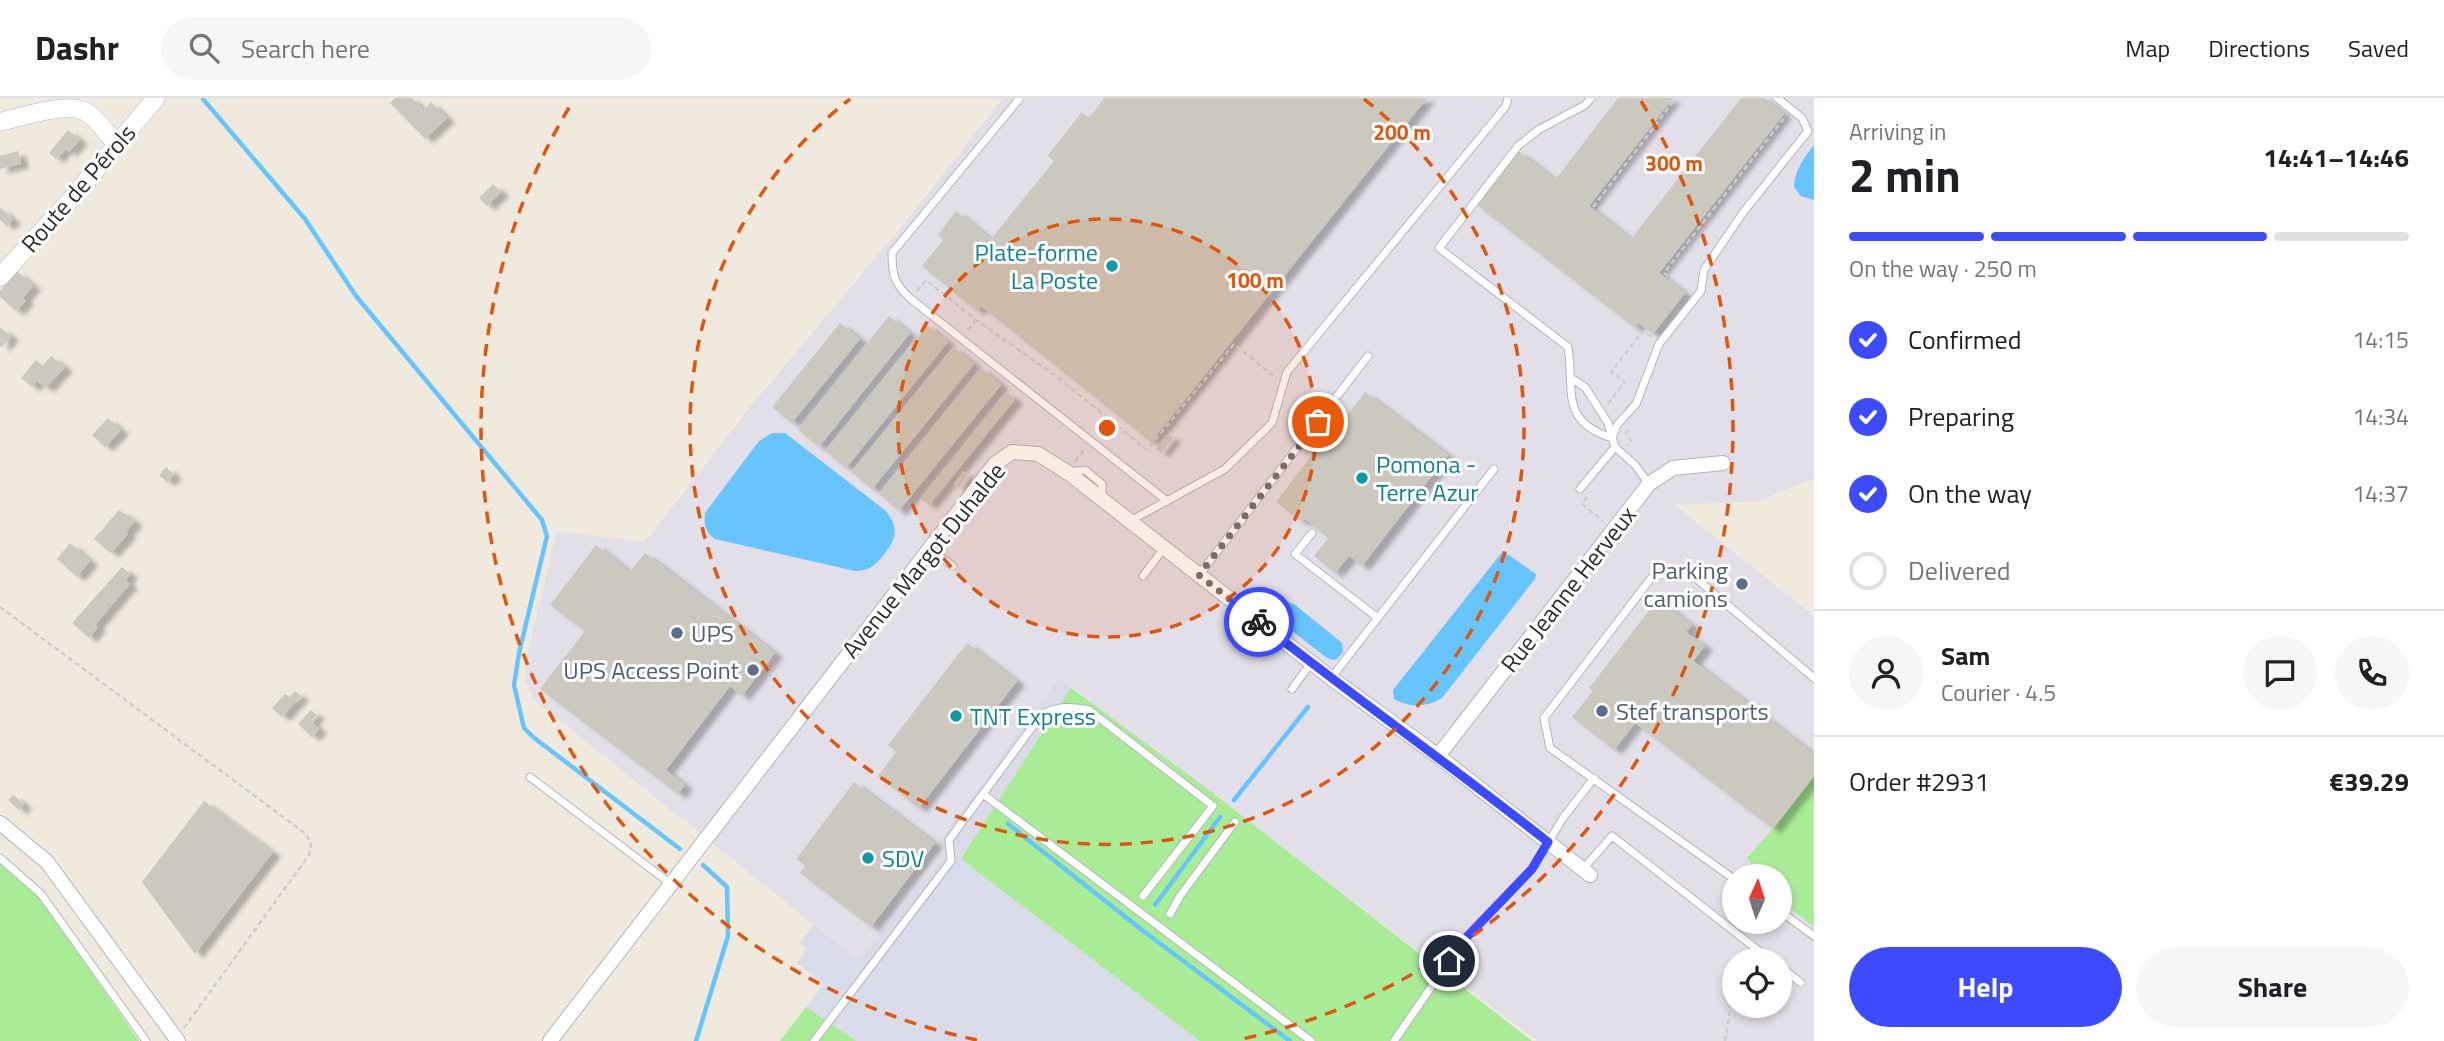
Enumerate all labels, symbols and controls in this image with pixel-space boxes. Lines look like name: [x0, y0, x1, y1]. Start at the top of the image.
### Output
search box: [161, 17, 651, 80]
text: Dashr: [35, 23, 119, 73]
icon: search: [185, 29, 223, 67]
text: Search here: [241, 29, 370, 68]
text: Map: [2125, 30, 2170, 66]
text: Directions: [2208, 30, 2310, 66]
text: Saved: [2348, 30, 2409, 66]
text: Arriving in: [1849, 114, 1946, 149]
street label: Route de Pérols: [12, 116, 144, 260]
text: 200 m: [1373, 116, 1431, 148]
text: 14:41–14:46: [2263, 138, 2409, 177]
text: 2 min: [1849, 140, 1961, 210]
text: 300 m: [1645, 147, 1703, 179]
place label: Plate-forme La Poste: [975, 234, 1098, 298]
text: On the way · 250 m: [1849, 251, 2037, 286]
marker: Plate-forme La Poste: [1104, 258, 1120, 274]
text: 100 m: [1226, 264, 1284, 296]
text: Confirmed: [1908, 320, 2022, 359]
icon: check: [1849, 321, 1887, 359]
text: 14:15: [2352, 322, 2409, 357]
pin: [1288, 392, 1348, 452]
text: Preparing: [1908, 397, 2014, 436]
icon: check: [1849, 398, 1887, 436]
text: 14:34: [2352, 399, 2409, 434]
icon: bag: [1299, 403, 1337, 441]
centre of rings: [1095, 416, 1119, 440]
place label: Pomona - Terre Azur: [1376, 446, 1479, 510]
street label: Avenue Margot Duhalde: [833, 454, 1013, 666]
marker: Pomona - Terre Azur: [1354, 470, 1370, 486]
text: On the way: [1908, 474, 2032, 513]
icon: check: [1849, 475, 1887, 513]
text: 14:37: [2352, 476, 2409, 511]
street label: Rue Jeanne Herveux: [1491, 498, 1645, 680]
text: Delivered: [1908, 551, 2011, 590]
place label: Parking camions: [1643, 552, 1728, 616]
marker: Parking camions: [1734, 576, 1750, 592]
courier: [1224, 587, 1294, 657]
icon: bike: [1240, 603, 1278, 641]
place label: UPS: [691, 615, 734, 651]
marker: UPS: [669, 625, 685, 641]
button: person: [1849, 636, 1923, 710]
text: Sam: [1941, 636, 1990, 675]
button: chat: [2243, 636, 2317, 710]
button: phone: [2335, 636, 2409, 710]
place label: UPS Access Point: [563, 652, 740, 688]
marker: UPS Access Point: [745, 662, 761, 678]
text: Courier · 4.5: [1941, 675, 2056, 710]
place label: Stef transports: [1616, 693, 1769, 729]
place label: TNT Express: [970, 698, 1096, 734]
marker: Stef transports: [1594, 703, 1610, 719]
marker: TNT Express: [948, 708, 964, 724]
text: Order #2931: [1849, 762, 1989, 801]
text: €39.29: [2330, 762, 2409, 801]
place label: SDV: [882, 840, 924, 876]
marker: SDV: [860, 850, 876, 866]
north arrow: [1722, 864, 1792, 934]
map controls: [1722, 864, 1792, 1018]
pin: [1419, 931, 1479, 991]
icon: home: [1430, 942, 1468, 980]
button: Help: [1849, 947, 2122, 1027]
button: Share: [2136, 947, 2409, 1027]
button: locate: [1722, 948, 1792, 1018]

